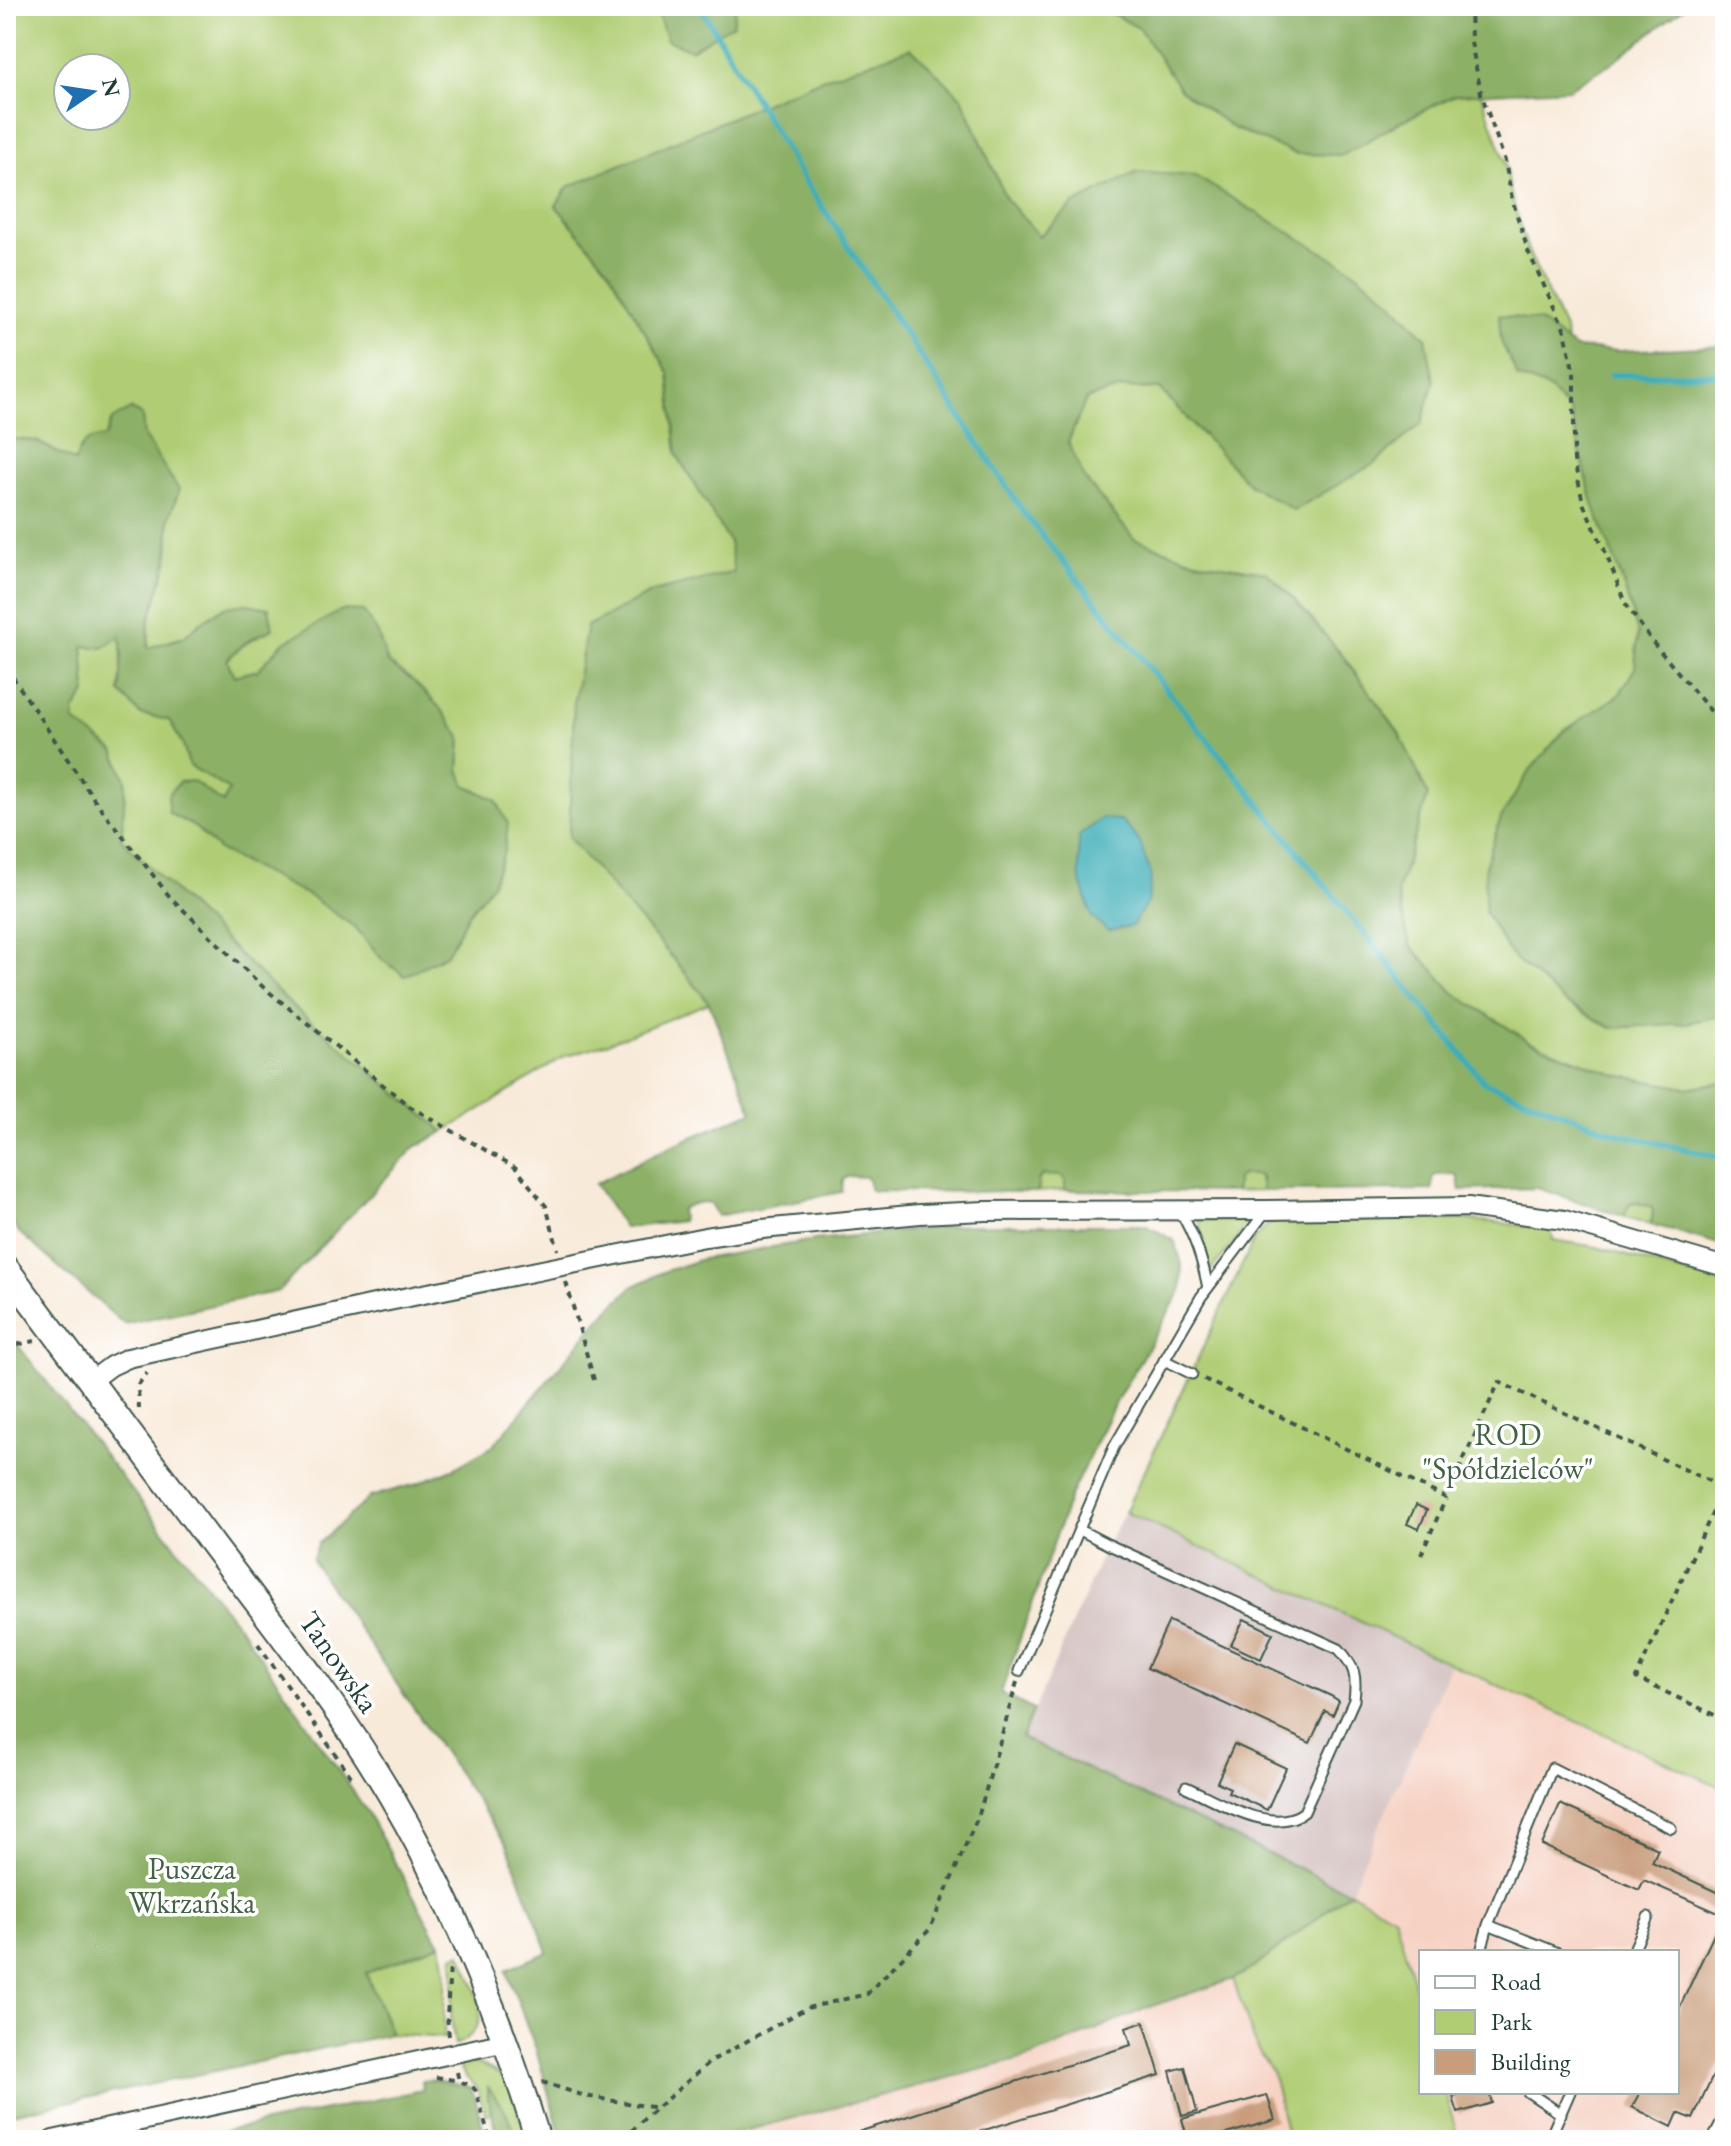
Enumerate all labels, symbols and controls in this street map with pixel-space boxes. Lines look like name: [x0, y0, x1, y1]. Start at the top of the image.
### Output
north arrow: [52, 52, 132, 132]
text: N: [95, 76, 127, 100]
park label: ROD "Spółdzielców": [1422, 1415, 1594, 1488]
street label: Tanowska: [290, 1603, 389, 1720]
park label: Puszcza Wkrzańska: [129, 1849, 255, 1922]
legend: [1419, 1950, 1679, 2094]
text: Road: [1491, 1966, 1542, 1997]
text: Park: [1491, 2006, 1533, 2037]
text: Building: [1491, 2046, 1571, 2077]

